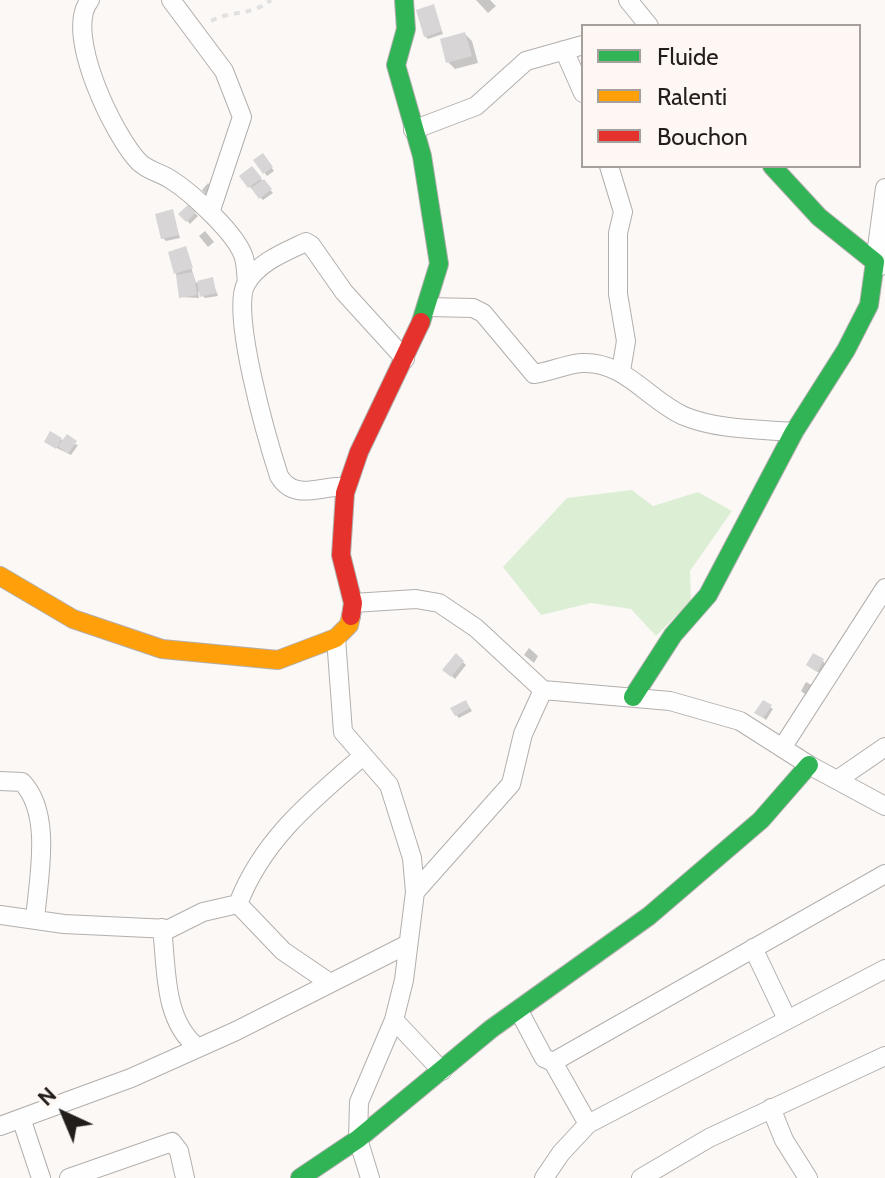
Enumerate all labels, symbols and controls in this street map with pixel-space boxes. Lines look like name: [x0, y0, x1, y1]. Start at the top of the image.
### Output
legend: [581, 24, 861, 168]
text: Fluide: [657, 42, 719, 71]
text: Ralenti: [657, 82, 727, 111]
text: Bouchon: [657, 122, 748, 151]
north arrow: [24, 1074, 104, 1154]
text: N: [32, 1081, 62, 1111]

